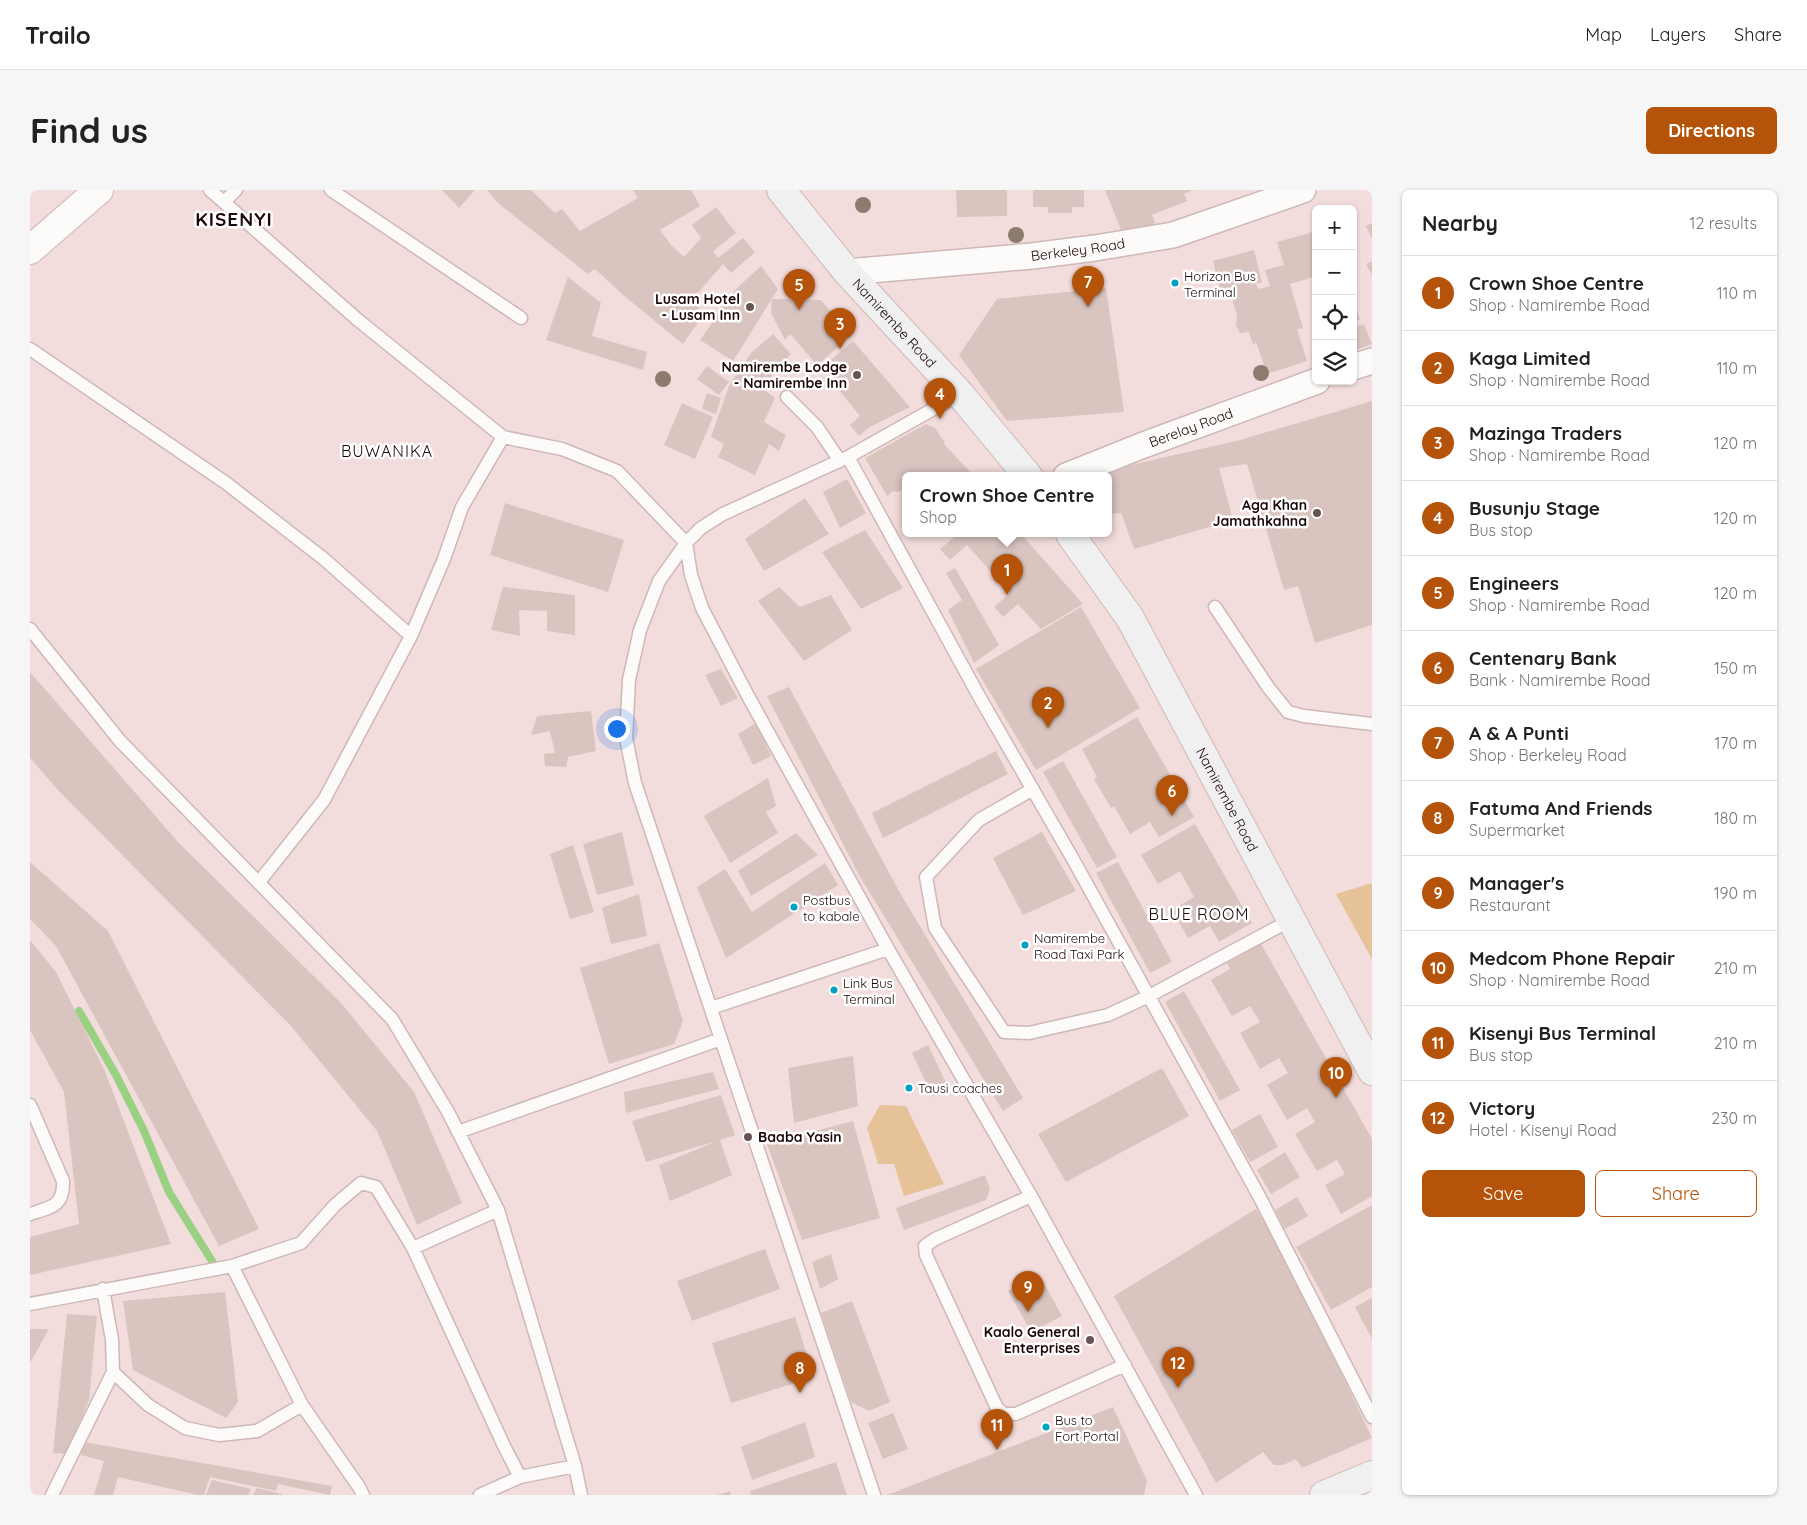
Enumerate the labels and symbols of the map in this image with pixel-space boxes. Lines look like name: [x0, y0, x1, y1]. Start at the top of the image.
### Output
district label: KISENYI: [195, 207, 273, 231]
street label: Berkeley Road: [1030, 234, 1126, 265]
pin: 7: [1072, 266, 1104, 307]
place label: Horizon Bus Terminal: [1184, 268, 1256, 300]
pin: 5: [783, 269, 815, 310]
street label: Namirembe Road: [849, 275, 940, 372]
marker: Horizon Bus Terminal: [1170, 278, 1180, 288]
place label: Lusam Hotel - Lusam Inn: [655, 290, 740, 324]
marker: Lusam Hotel - Lusam Inn: [744, 301, 756, 313]
pin: 3: [824, 308, 856, 349]
place label: Namirembe Lodge - Namirembe Inn: [721, 358, 847, 392]
marker: Namirembe Lodge - Namirembe Inn: [851, 369, 863, 381]
pin: 4: [924, 378, 956, 419]
street label: Berelay Road: [1146, 404, 1235, 451]
district label: BUWANIKA: [341, 441, 433, 461]
place label: Aga Khan Jamathkahna: [1213, 496, 1307, 530]
marker: Aga Khan Jamathkahna: [1311, 507, 1323, 519]
pin: 1: [991, 554, 1023, 595]
pin: 2: [1032, 687, 1064, 728]
your location: [604, 716, 630, 742]
street label: Namirembe Road: [1192, 744, 1262, 855]
pin: 6: [1156, 775, 1188, 816]
place label: Postbus to kabale: [803, 892, 860, 924]
marker: Postbus to kabale: [789, 902, 799, 912]
district label: BLUE ROOM: [1149, 904, 1249, 924]
place label: Namirembe Road Taxi Park: [1034, 930, 1124, 962]
marker: Namirembe Road Taxi Park: [1020, 940, 1030, 950]
place label: Link Bus Terminal: [843, 975, 895, 1007]
marker: Link Bus Terminal: [829, 985, 839, 995]
pin: 10: [1320, 1057, 1352, 1098]
place label: Tausi coaches: [918, 1080, 1002, 1096]
marker: Tausi coaches: [904, 1083, 914, 1093]
place label: Baaba Yasin: [758, 1128, 841, 1146]
marker: Baaba Yasin: [742, 1131, 754, 1143]
pin: 9: [1012, 1271, 1044, 1312]
place label: Kaalo General Enterprises: [984, 1323, 1080, 1357]
marker: Kaalo General Enterprises: [1084, 1334, 1096, 1346]
pin: 12: [1162, 1347, 1194, 1388]
pin: 8: [784, 1352, 816, 1393]
pin: 11: [981, 1409, 1013, 1450]
place label: Bus to Fort Portal: [1055, 1412, 1119, 1444]
marker: Bus to Fort Portal: [1041, 1422, 1051, 1432]

